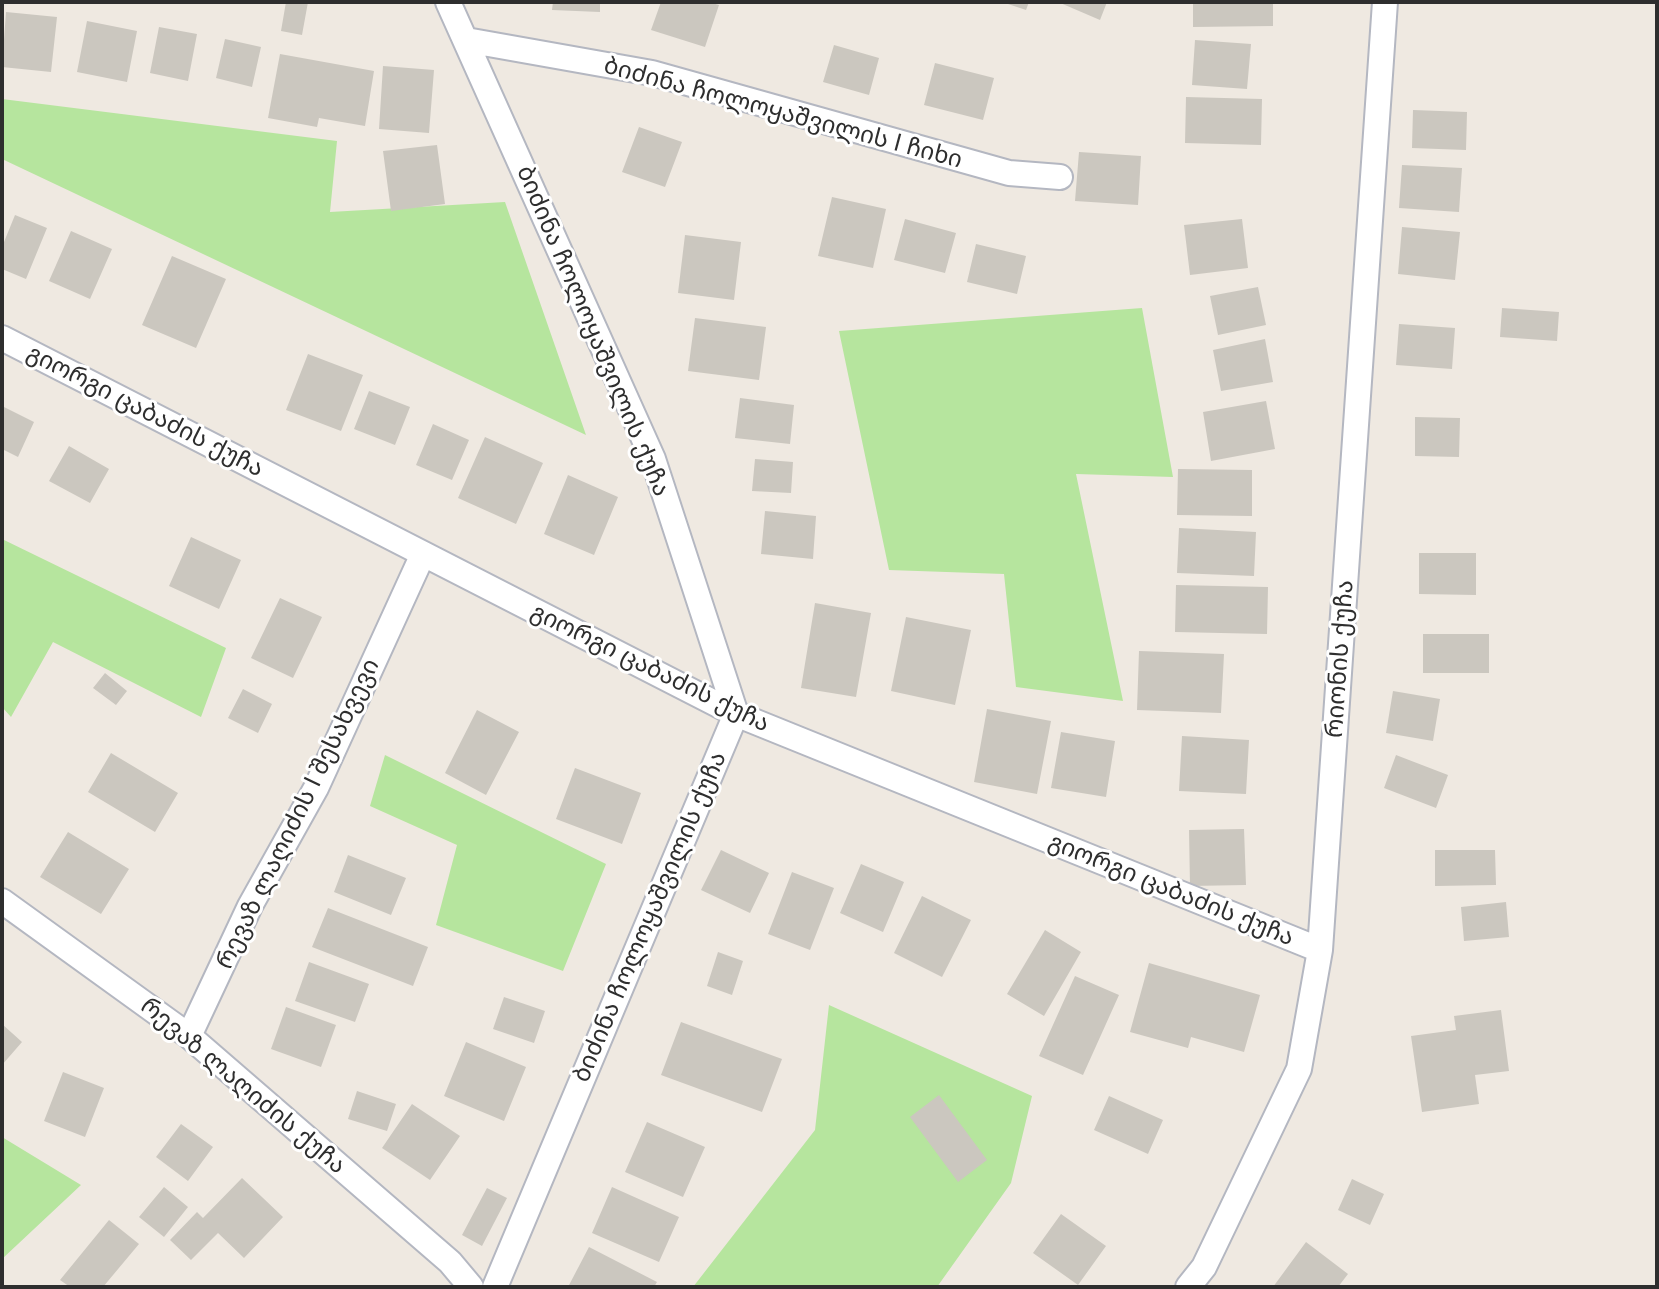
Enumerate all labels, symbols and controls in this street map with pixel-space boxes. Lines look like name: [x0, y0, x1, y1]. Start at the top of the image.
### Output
street label: ბიძინა ჩოლოყაშვილის I ჩიხი: [601, 51, 965, 175]
street label: ბიძინა ჩოლოყაშვილის ქუჩა: [510, 161, 676, 501]
street label: გიორგი ცაბაძის ქუჩა: [22, 339, 268, 483]
street label: რიონის ქუჩა: [1320, 579, 1360, 739]
street label: გიორგი ცაბაძის ქუჩა: [526, 598, 774, 738]
street label: რევაზ ლაღიძის I შესახვევი: [210, 654, 386, 974]
street label: ბიძინა ჩოლოყაშვილის ქუჩა: [567, 747, 733, 1087]
street label: გიორგი ცაბაძის ქუჩა: [1044, 828, 1298, 952]
street label: რევაზ ლაღიძის ქუჩა: [135, 992, 351, 1180]

